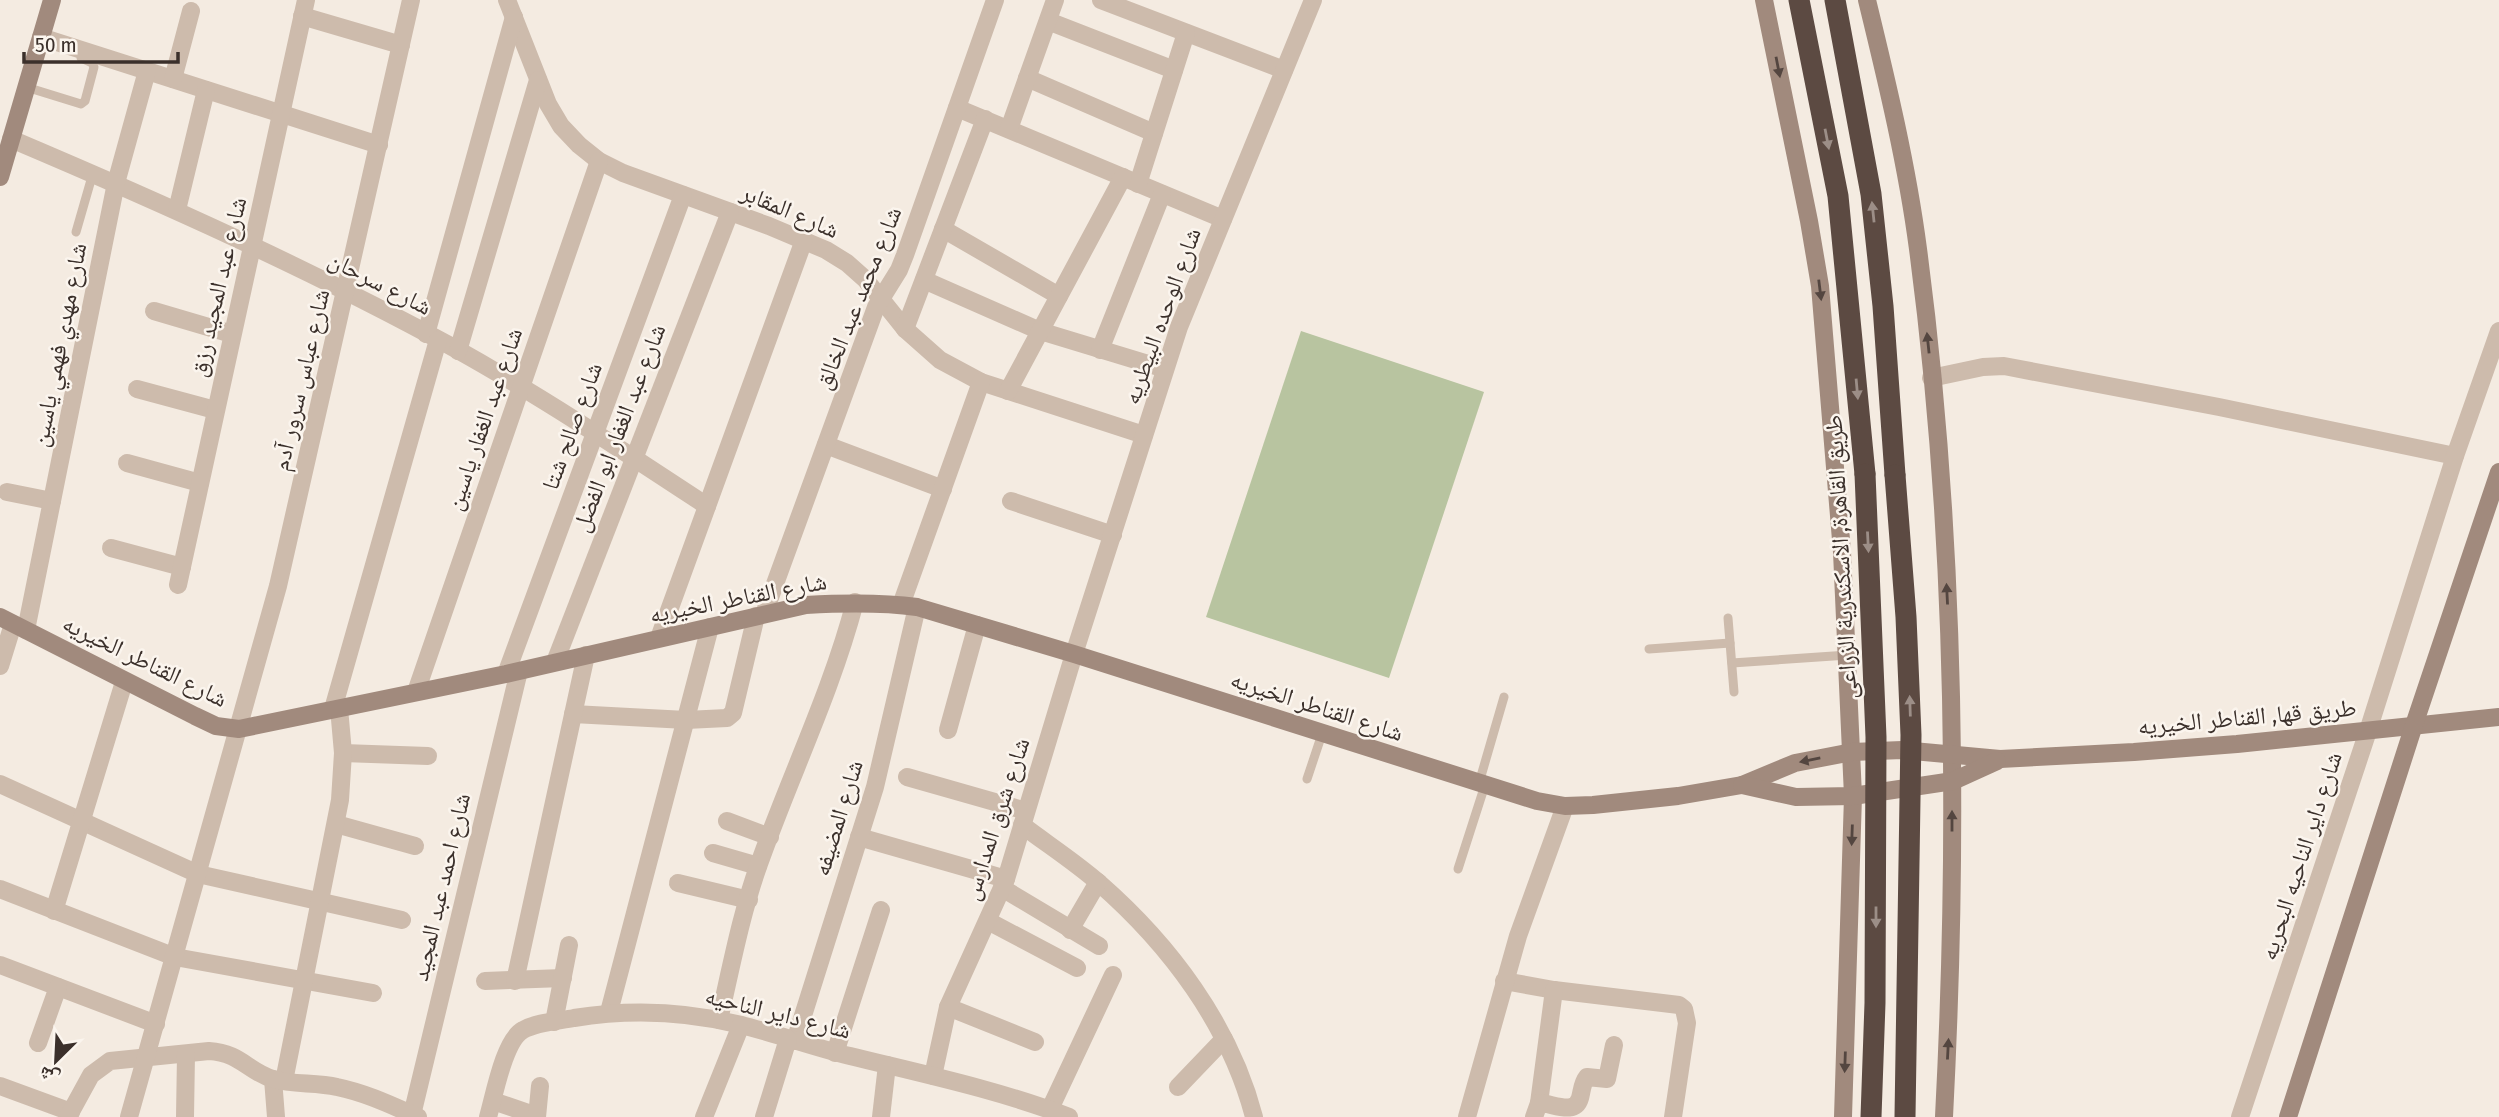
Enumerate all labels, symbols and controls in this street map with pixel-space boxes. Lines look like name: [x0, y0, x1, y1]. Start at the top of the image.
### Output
scale bar: [24, 21, 178, 65]
text: 50 m: [35, 32, 77, 58]
one-way arrow: [1773, 56, 1784, 78]
one-way arrow: [1822, 128, 1833, 150]
street label: شارع المقابر: [736, 177, 843, 245]
street label: شارع عبد المجيد رزق: [184, 194, 253, 380]
one-way arrow: [1868, 201, 1879, 223]
street label: شارع محمد عبد الخالق: [809, 203, 908, 394]
street label: شارع الوحده البيطريه: [1117, 224, 1208, 408]
street label: شارع مهدي فهمي ياسين: [25, 241, 98, 450]
street label: شارع سرحان: [323, 245, 436, 322]
one-way arrow: [1814, 279, 1825, 301]
street label: شارع عباس سرور آدم: [267, 287, 337, 474]
street label: شارع عبد الغفار ابو الفضل: [566, 320, 673, 536]
street label: شارع عبد الغفار ياسين: [440, 324, 529, 514]
one-way arrow: [1922, 332, 1933, 354]
street label: شارع صالح شتا: [536, 359, 609, 494]
one-way arrow: [1852, 378, 1863, 400]
street label: طريق القاهرة, الاسكندرية الزراعى: [1820, 414, 1862, 700]
one-way arrow: [1863, 532, 1874, 554]
street label: شارع القناطر الخيريه: [647, 567, 829, 630]
one-way arrow: [1941, 583, 1952, 605]
street label: شارع القناطر الخيريه: [58, 609, 232, 714]
street label: شارع القناطر الخيريه: [1227, 665, 1407, 748]
street label: طريق قها, القناطر الخيريه: [2137, 693, 2357, 741]
one-way arrow: [1904, 695, 1915, 717]
street label: شارع شرق المدارس: [957, 734, 1036, 904]
street label: شارع داير الناحيه البحريه: [2254, 748, 2349, 964]
one-way arrow: [1799, 755, 1821, 766]
street label: شارع المضيفه: [807, 757, 870, 879]
street label: شارع احمد عبد المجيد: [406, 790, 477, 984]
one-way arrow: [1946, 810, 1958, 832]
one-way arrow: [1846, 824, 1857, 846]
one-way arrow: [1870, 906, 1882, 928]
street label: شارع داير الناحيه: [702, 981, 854, 1046]
north arrow: [21, 1026, 91, 1096]
one-way arrow: [1943, 1038, 1954, 1060]
one-way arrow: [1840, 1052, 1851, 1074]
text: ش: [35, 1061, 63, 1091]

